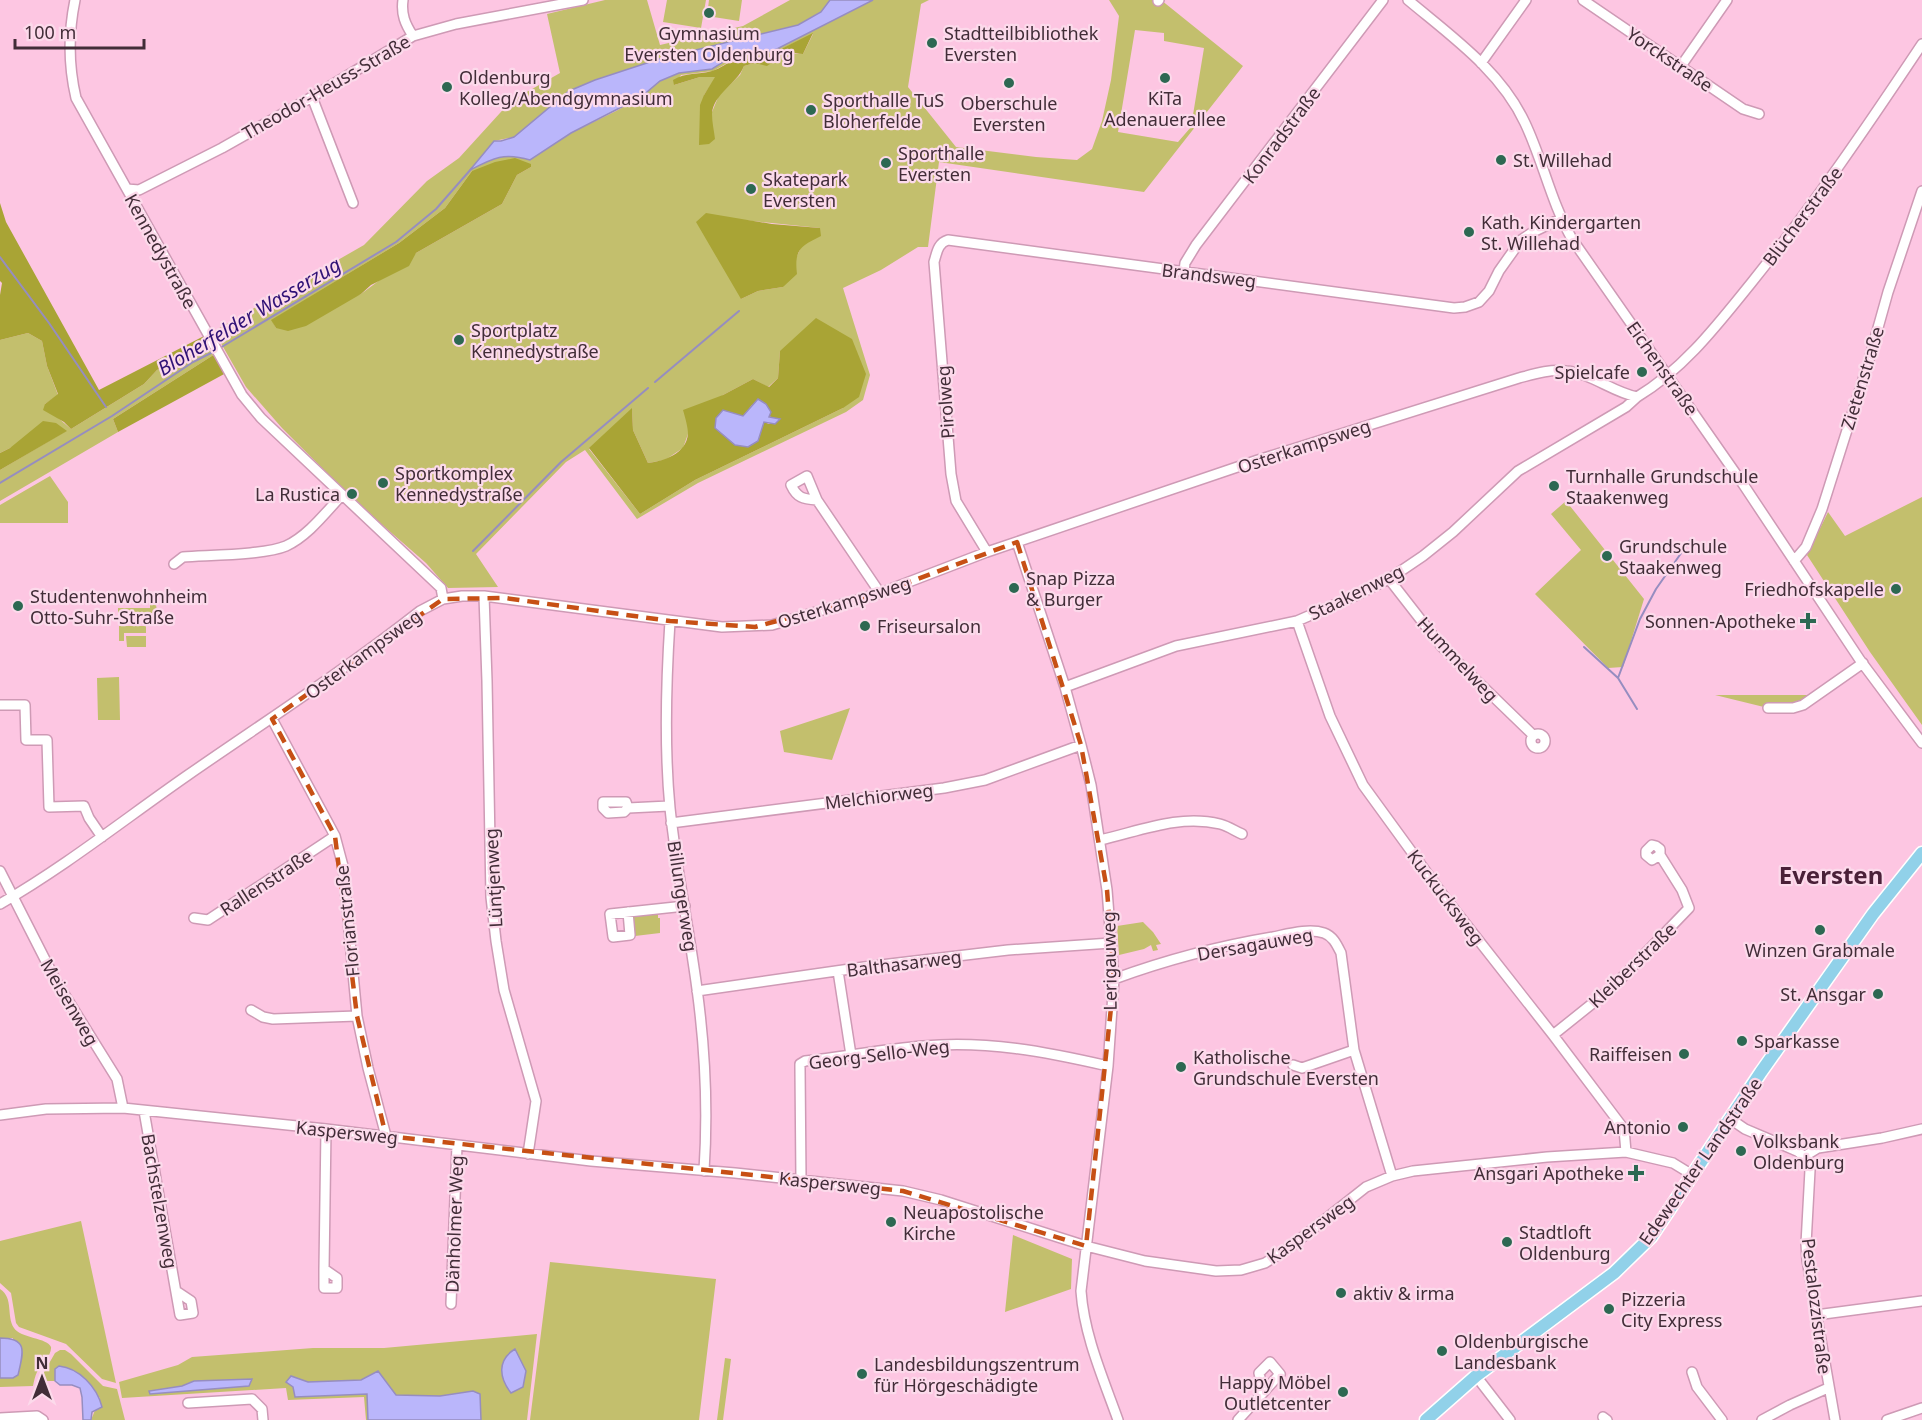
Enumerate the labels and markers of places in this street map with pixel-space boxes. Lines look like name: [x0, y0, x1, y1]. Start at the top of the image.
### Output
marker: Gymnasium Eversten Oldenburg: [702, 6, 716, 20]
place label: Gymnasium Eversten Oldenburg: [624, 21, 794, 66]
place label: Stadtteilbibliothek Eversten: [944, 21, 1099, 66]
marker: Stadtteilbibliothek Eversten: [925, 36, 939, 50]
place label: Oldenburg Kolleg/Abendgymnasium: [459, 65, 673, 110]
marker: KiTa Adenauerallee: [1158, 71, 1172, 85]
marker: Oberschule Eversten: [1002, 76, 1016, 90]
marker: Oldenburg Kolleg/Abendgymnasium: [440, 80, 454, 94]
place label: KiTa Adenauerallee: [1104, 86, 1226, 131]
place label: Sporthalle TuS Bloherfelde: [823, 88, 944, 133]
place label: Oberschule Eversten: [960, 91, 1058, 136]
marker: Sporthalle TuS Bloherfelde: [804, 103, 818, 117]
place label: Sporthalle Eversten: [898, 141, 984, 186]
place label: St. Willehad: [1513, 148, 1612, 172]
marker: St. Willehad: [1494, 153, 1508, 167]
marker: Sporthalle Eversten: [879, 156, 893, 170]
place label: Skatepark Eversten: [763, 167, 848, 212]
marker: Skatepark Eversten: [744, 182, 758, 196]
place label: Kath. Kindergarten St. Willehad: [1481, 210, 1641, 255]
marker: Kath. Kindergarten St. Willehad: [1462, 225, 1476, 239]
place label: Sportplatz Kennedystraße: [471, 318, 599, 363]
marker: Sportplatz Kennedystraße: [452, 333, 466, 347]
place label: Spielcafe: [1555, 360, 1630, 384]
marker: Spielcafe: [1635, 365, 1649, 379]
place label: Sportkomplex Kennedystraße: [395, 461, 523, 506]
place label: Turnhalle Grundschule Staakenweg: [1566, 464, 1758, 509]
marker: Sportkomplex Kennedystraße: [376, 476, 390, 490]
marker: Turnhalle Grundschule Staakenweg: [1547, 479, 1561, 493]
place label: La Rustica: [255, 482, 340, 506]
marker: La Rustica: [345, 487, 359, 501]
place label: Grundschule Staakenweg: [1619, 534, 1727, 579]
marker: Grundschule Staakenweg: [1600, 549, 1614, 563]
place label: Snap Pizza & Burger: [1026, 566, 1115, 611]
place label: Friedhofskapelle: [1744, 577, 1884, 601]
marker: Snap Pizza & Burger: [1007, 581, 1021, 595]
marker: Friedhofskapelle: [1889, 582, 1903, 596]
place label: Studentenwohnheim Otto-Suhr-Straße: [30, 584, 208, 629]
marker: Studentenwohnheim Otto-Suhr-Straße: [11, 599, 25, 613]
place label: Sonnen-Apotheke: [1645, 609, 1796, 633]
place label: Friseursalon: [877, 614, 981, 638]
marker: Sonnen-Apotheke: [1801, 614, 1815, 628]
marker: Friseursalon: [858, 619, 872, 633]
marker: Winzen Grabmale: [1813, 923, 1827, 937]
place label: Winzen Grabmale: [1745, 938, 1895, 962]
place label: St. Ansgar: [1780, 982, 1867, 1006]
marker: St. Ansgar: [1871, 987, 1885, 1001]
place label: Sparkasse: [1754, 1029, 1840, 1053]
marker: Sparkasse: [1735, 1034, 1749, 1048]
place label: Raiffeisen: [1589, 1042, 1672, 1066]
place label: Katholische Grundschule Eversten: [1193, 1045, 1379, 1090]
marker: Raiffeisen: [1677, 1047, 1691, 1061]
marker: Katholische Grundschule Eversten: [1174, 1060, 1188, 1074]
place label: Antonio: [1604, 1115, 1671, 1139]
marker: Antonio: [1676, 1120, 1690, 1134]
place label: Volksbank Oldenburg: [1753, 1129, 1845, 1174]
marker: Volksbank Oldenburg: [1734, 1144, 1748, 1158]
place label: Ansgari Apotheke: [1474, 1161, 1624, 1185]
marker: Ansgari Apotheke: [1629, 1166, 1643, 1180]
place label: Neuapostolische Kirche: [903, 1200, 1044, 1245]
marker: Neuapostolische Kirche: [884, 1215, 898, 1229]
place label: Stadtloft Oldenburg: [1519, 1220, 1611, 1265]
marker: Stadtloft Oldenburg: [1500, 1235, 1514, 1249]
place label: aktiv & irma: [1353, 1281, 1455, 1305]
marker: aktiv & irma: [1334, 1286, 1348, 1300]
place label: Pizzeria City Express: [1621, 1287, 1722, 1332]
marker: Pizzeria City Express: [1602, 1302, 1616, 1316]
place label: Oldenburgische Landesbank: [1454, 1329, 1589, 1374]
marker: Oldenburgische Landesbank: [1435, 1344, 1449, 1358]
place label: Landesbildungszentrum für Hörgeschädigte: [874, 1352, 1080, 1397]
marker: Landesbildungszentrum für Hörgeschädigte: [855, 1367, 869, 1381]
place label: Happy Möbel Outletcenter: [1219, 1370, 1332, 1415]
marker: Happy Möbel Outletcenter: [1336, 1385, 1350, 1399]

